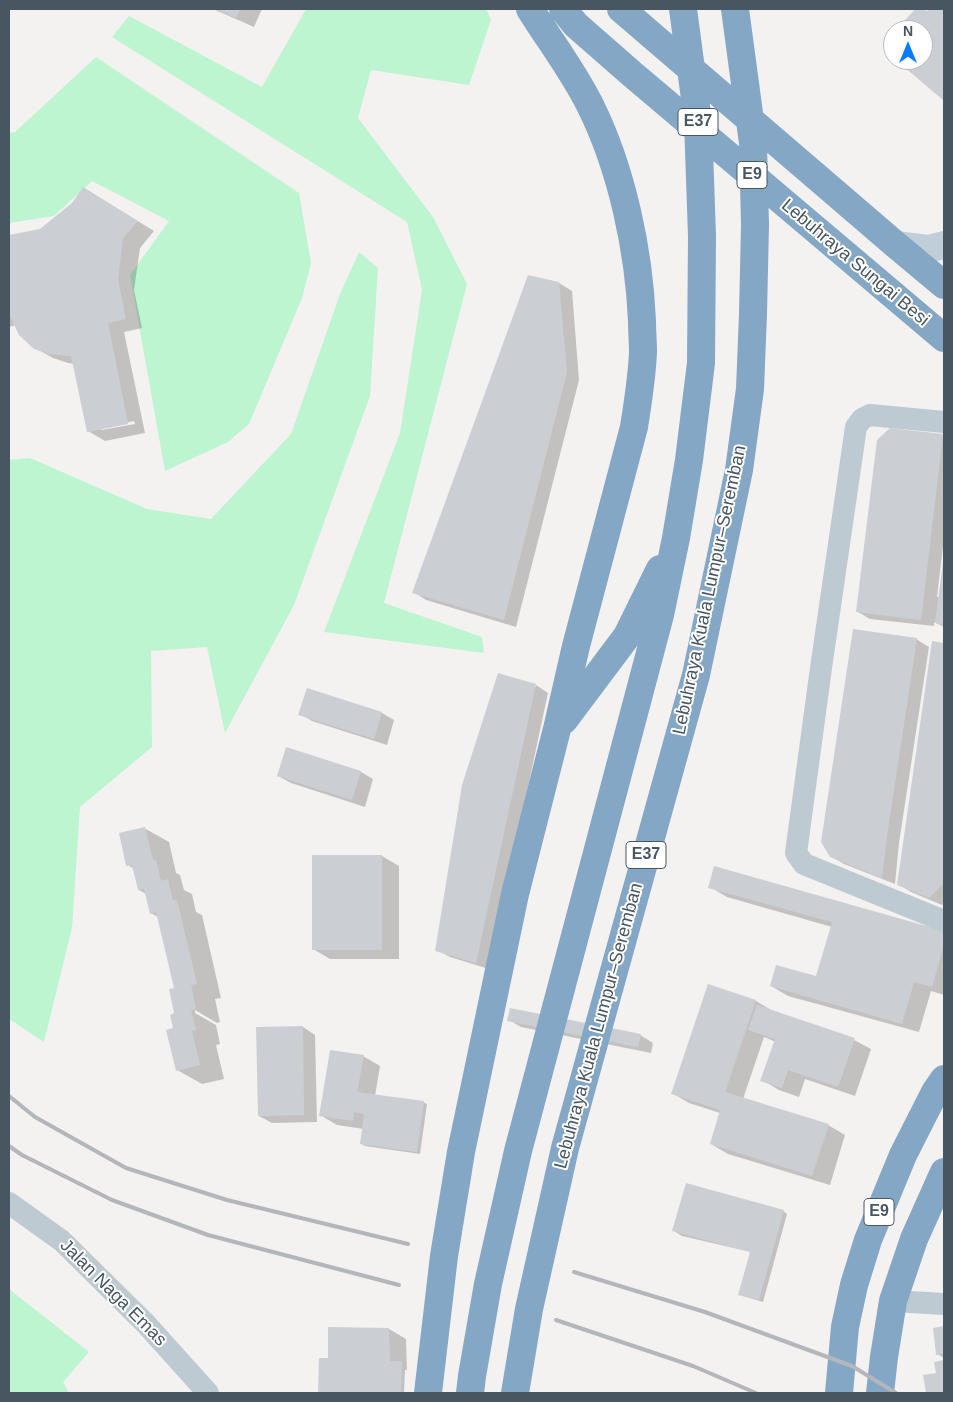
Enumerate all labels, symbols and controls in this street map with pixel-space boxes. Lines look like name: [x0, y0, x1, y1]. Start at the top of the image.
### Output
north arrow: [883, 20, 933, 70]
text: N: [903, 23, 913, 39]
road number: E37: [678, 108, 718, 136]
road number: E9: [737, 162, 767, 188]
street label: Lebuhraya Sungai Besi: [777, 195, 933, 331]
street label: Lebuhraya Kuala Lumpur–Seremban: [669, 443, 751, 737]
road number: E37: [626, 842, 666, 868]
street label: Lebuhraya Kuala Lumpur–Seremban: [550, 881, 648, 1171]
road number: E9: [864, 1198, 894, 1226]
street label: Jalan Naga Emas: [55, 1235, 171, 1351]

